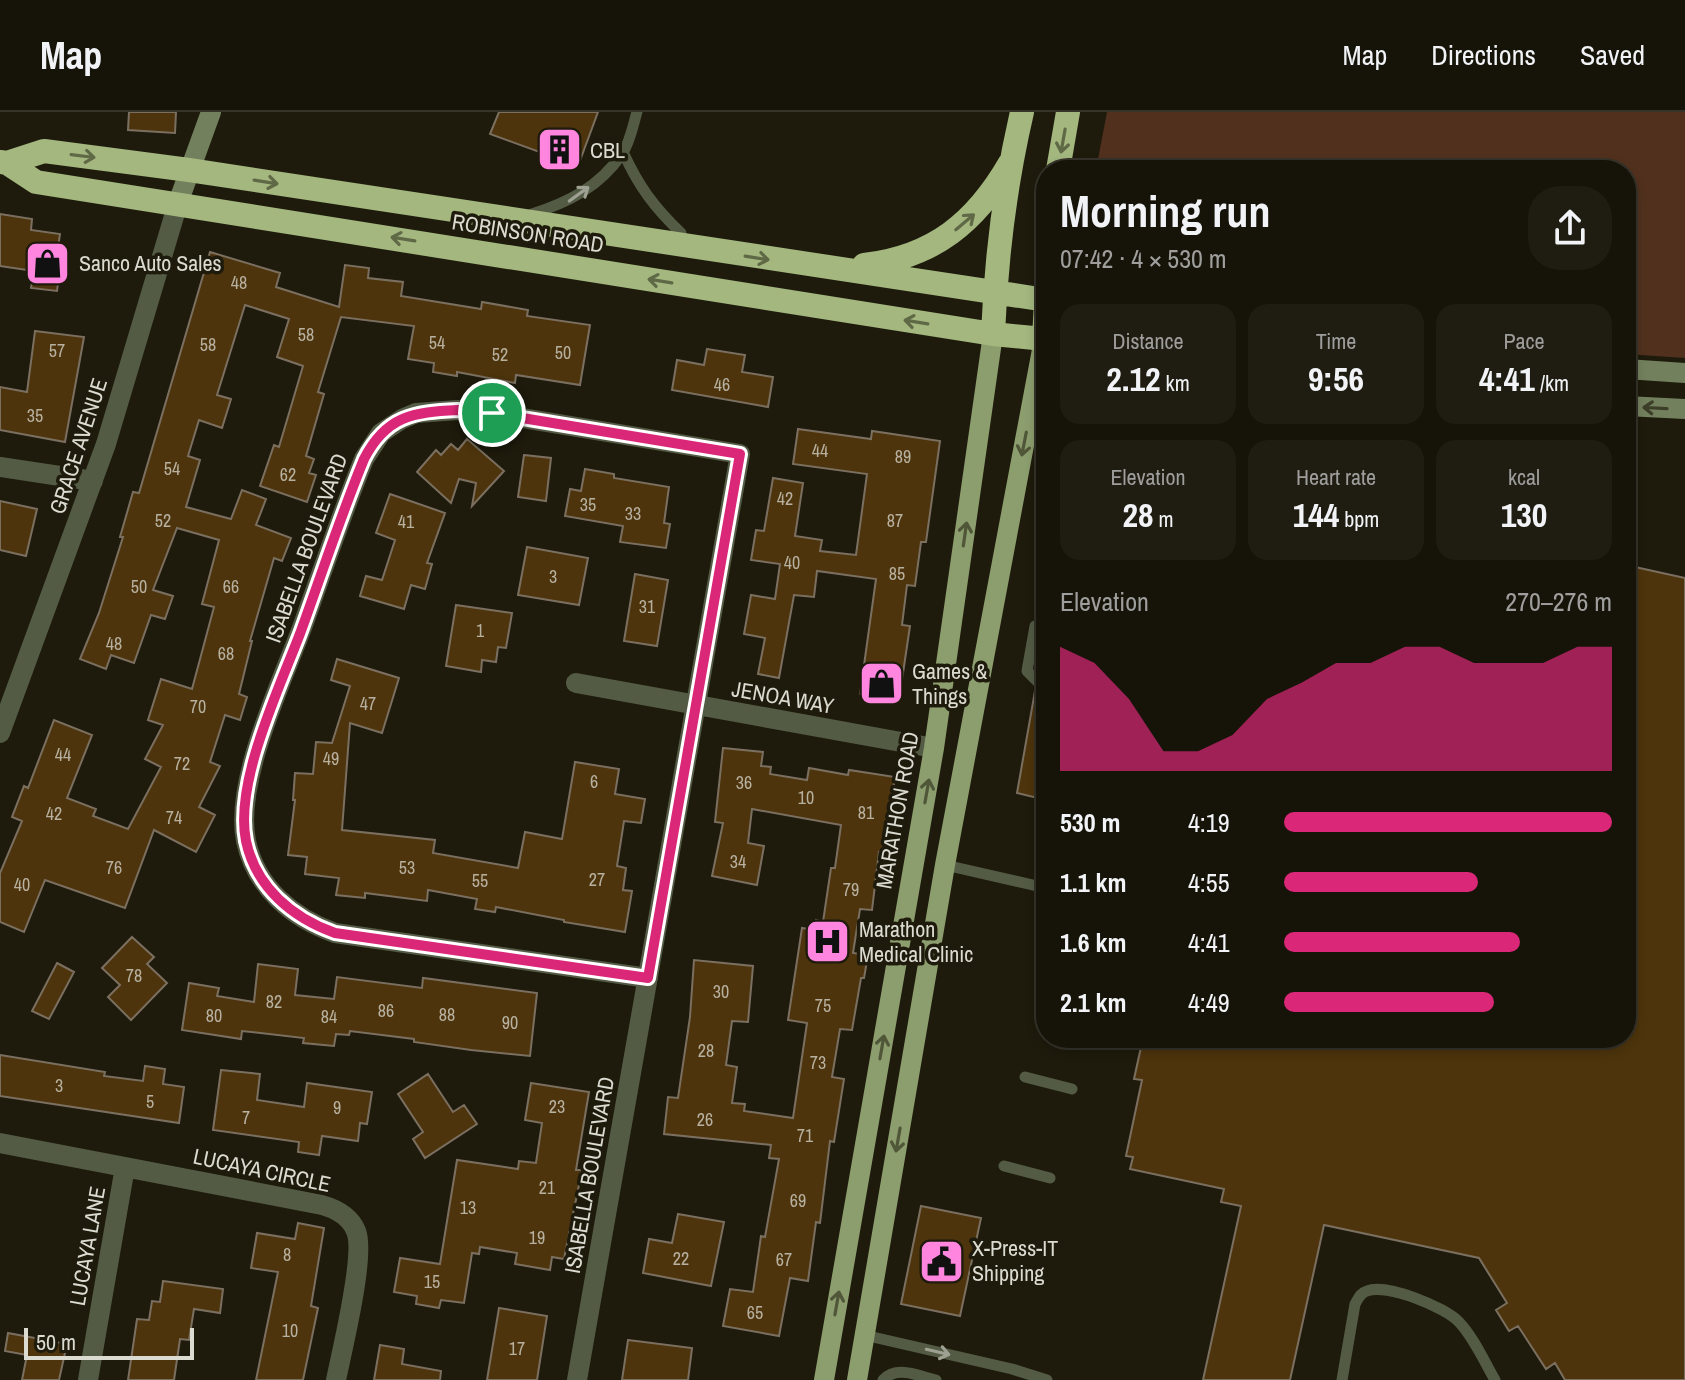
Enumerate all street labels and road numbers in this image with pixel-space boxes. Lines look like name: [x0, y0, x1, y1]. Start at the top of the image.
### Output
street label: ROBINSON ROAD: [450, 206, 606, 260]
street label: GRACE AVENUE: [42, 374, 114, 518]
street label: ISABELLA BOULEVARD: [258, 449, 354, 647]
street label: JENOA WAY: [730, 673, 836, 721]
street label: MARATHON ROAD: [868, 729, 926, 891]
street label: ISABELLA BOULEVARD: [557, 1074, 621, 1276]
street label: LUCAYA CIRCLE: [191, 1141, 333, 1199]
street label: LUCAYA LANE: [62, 1184, 112, 1308]

